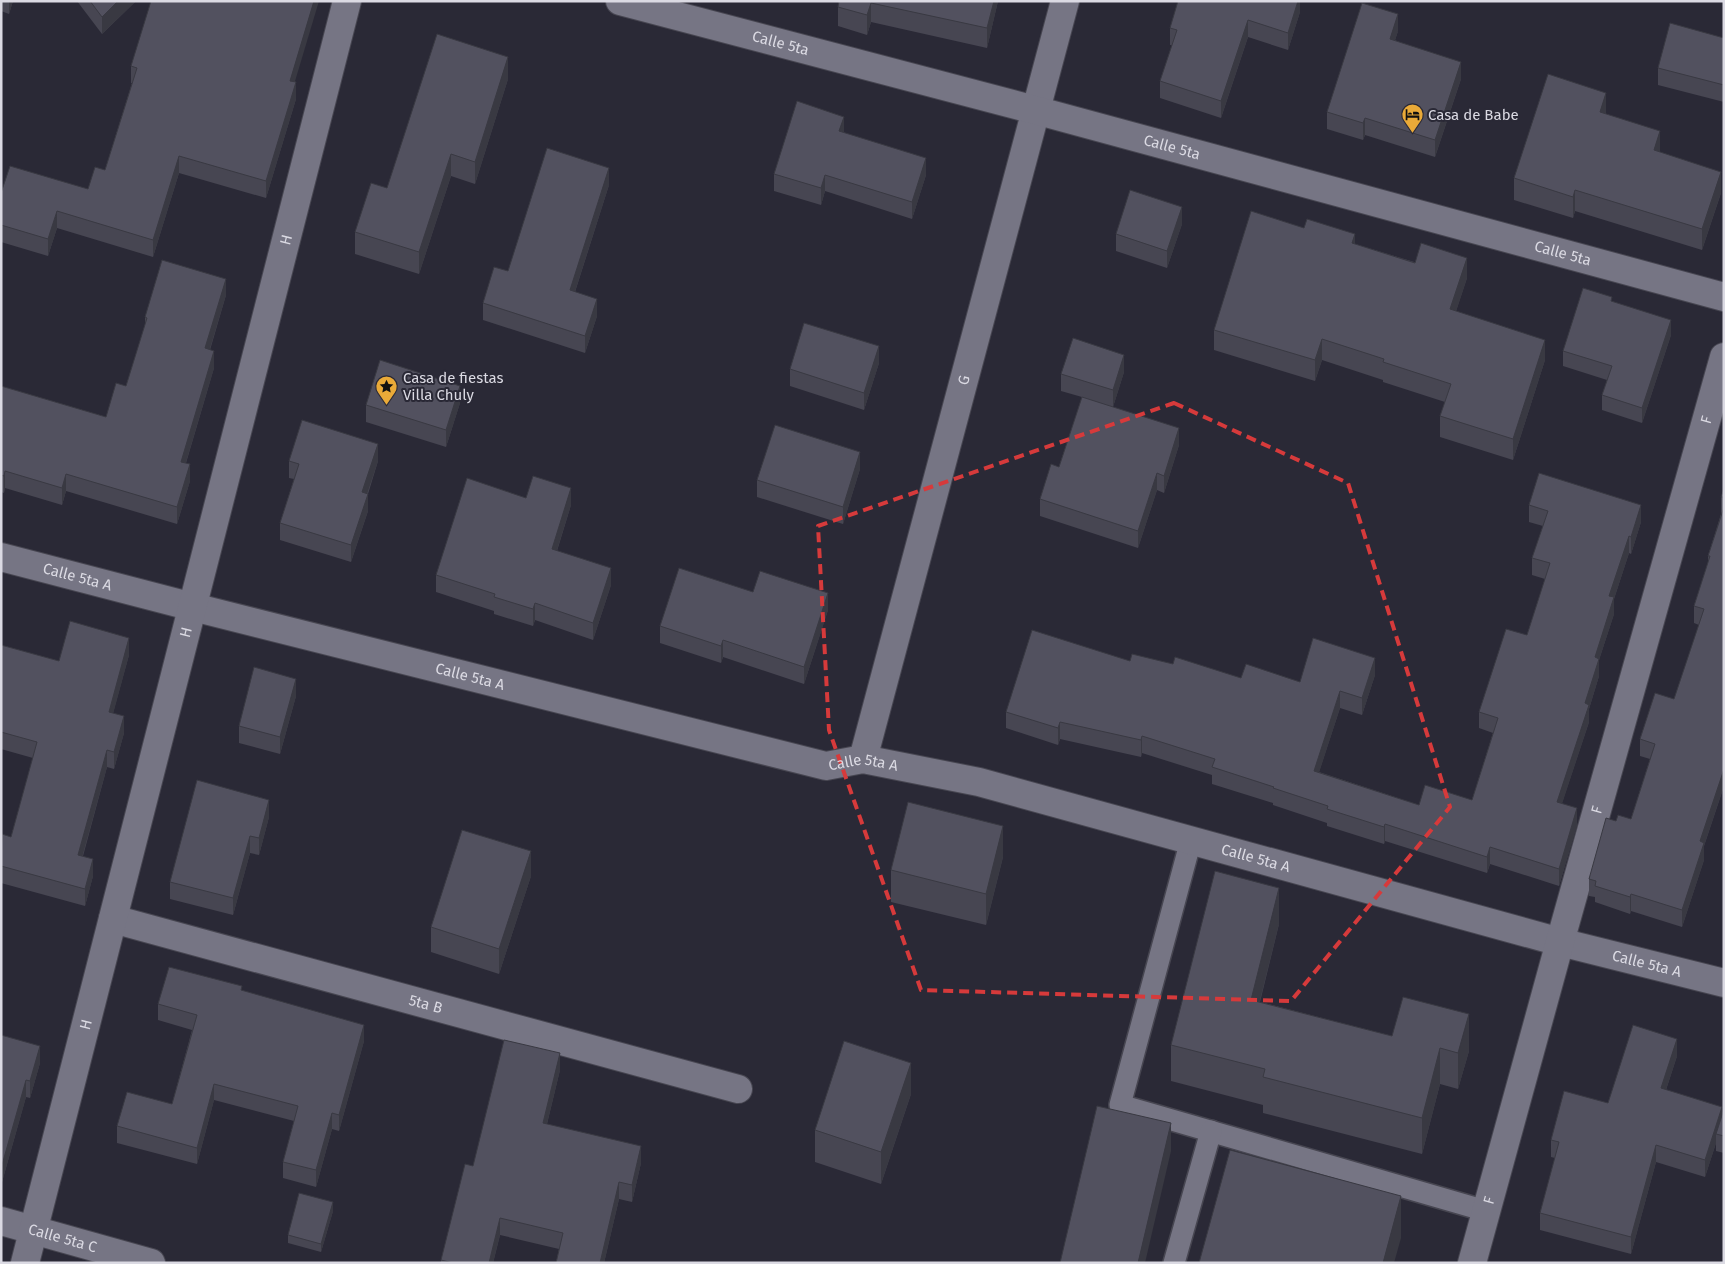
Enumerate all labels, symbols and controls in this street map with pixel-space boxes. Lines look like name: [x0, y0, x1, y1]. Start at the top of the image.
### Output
street label: Calle 5ta: [750, 27, 811, 59]
hotel icon: Casa de Babe: [1400, 103, 1424, 134]
place label: Casa de Babe: [1428, 106, 1519, 124]
street label: Calle 5ta: [1142, 131, 1202, 163]
street label: H: [276, 233, 296, 247]
street label: Calle 5ta: [1532, 237, 1593, 270]
place label: Casa de fiestas Villa Chuly: [403, 369, 504, 404]
street label: G: [954, 373, 974, 387]
place icon: Casa de fiestas Villa Chuly: [375, 375, 399, 406]
street label: F: [1697, 414, 1716, 426]
street label: Calle 5ta A: [41, 559, 114, 595]
street label: H: [176, 625, 196, 639]
street label: Calle 5ta A: [434, 659, 507, 694]
street label: Calle 5ta A: [827, 750, 900, 775]
street label: F: [1587, 804, 1607, 816]
street label: Calle 5ta A: [1219, 840, 1293, 876]
street label: Calle 5ta A: [1610, 946, 1684, 981]
street label: 5ta B: [407, 991, 444, 1017]
street label: H: [76, 1017, 96, 1032]
street label: F: [1480, 1194, 1499, 1206]
street label: Calle 5ta C: [26, 1220, 100, 1257]

